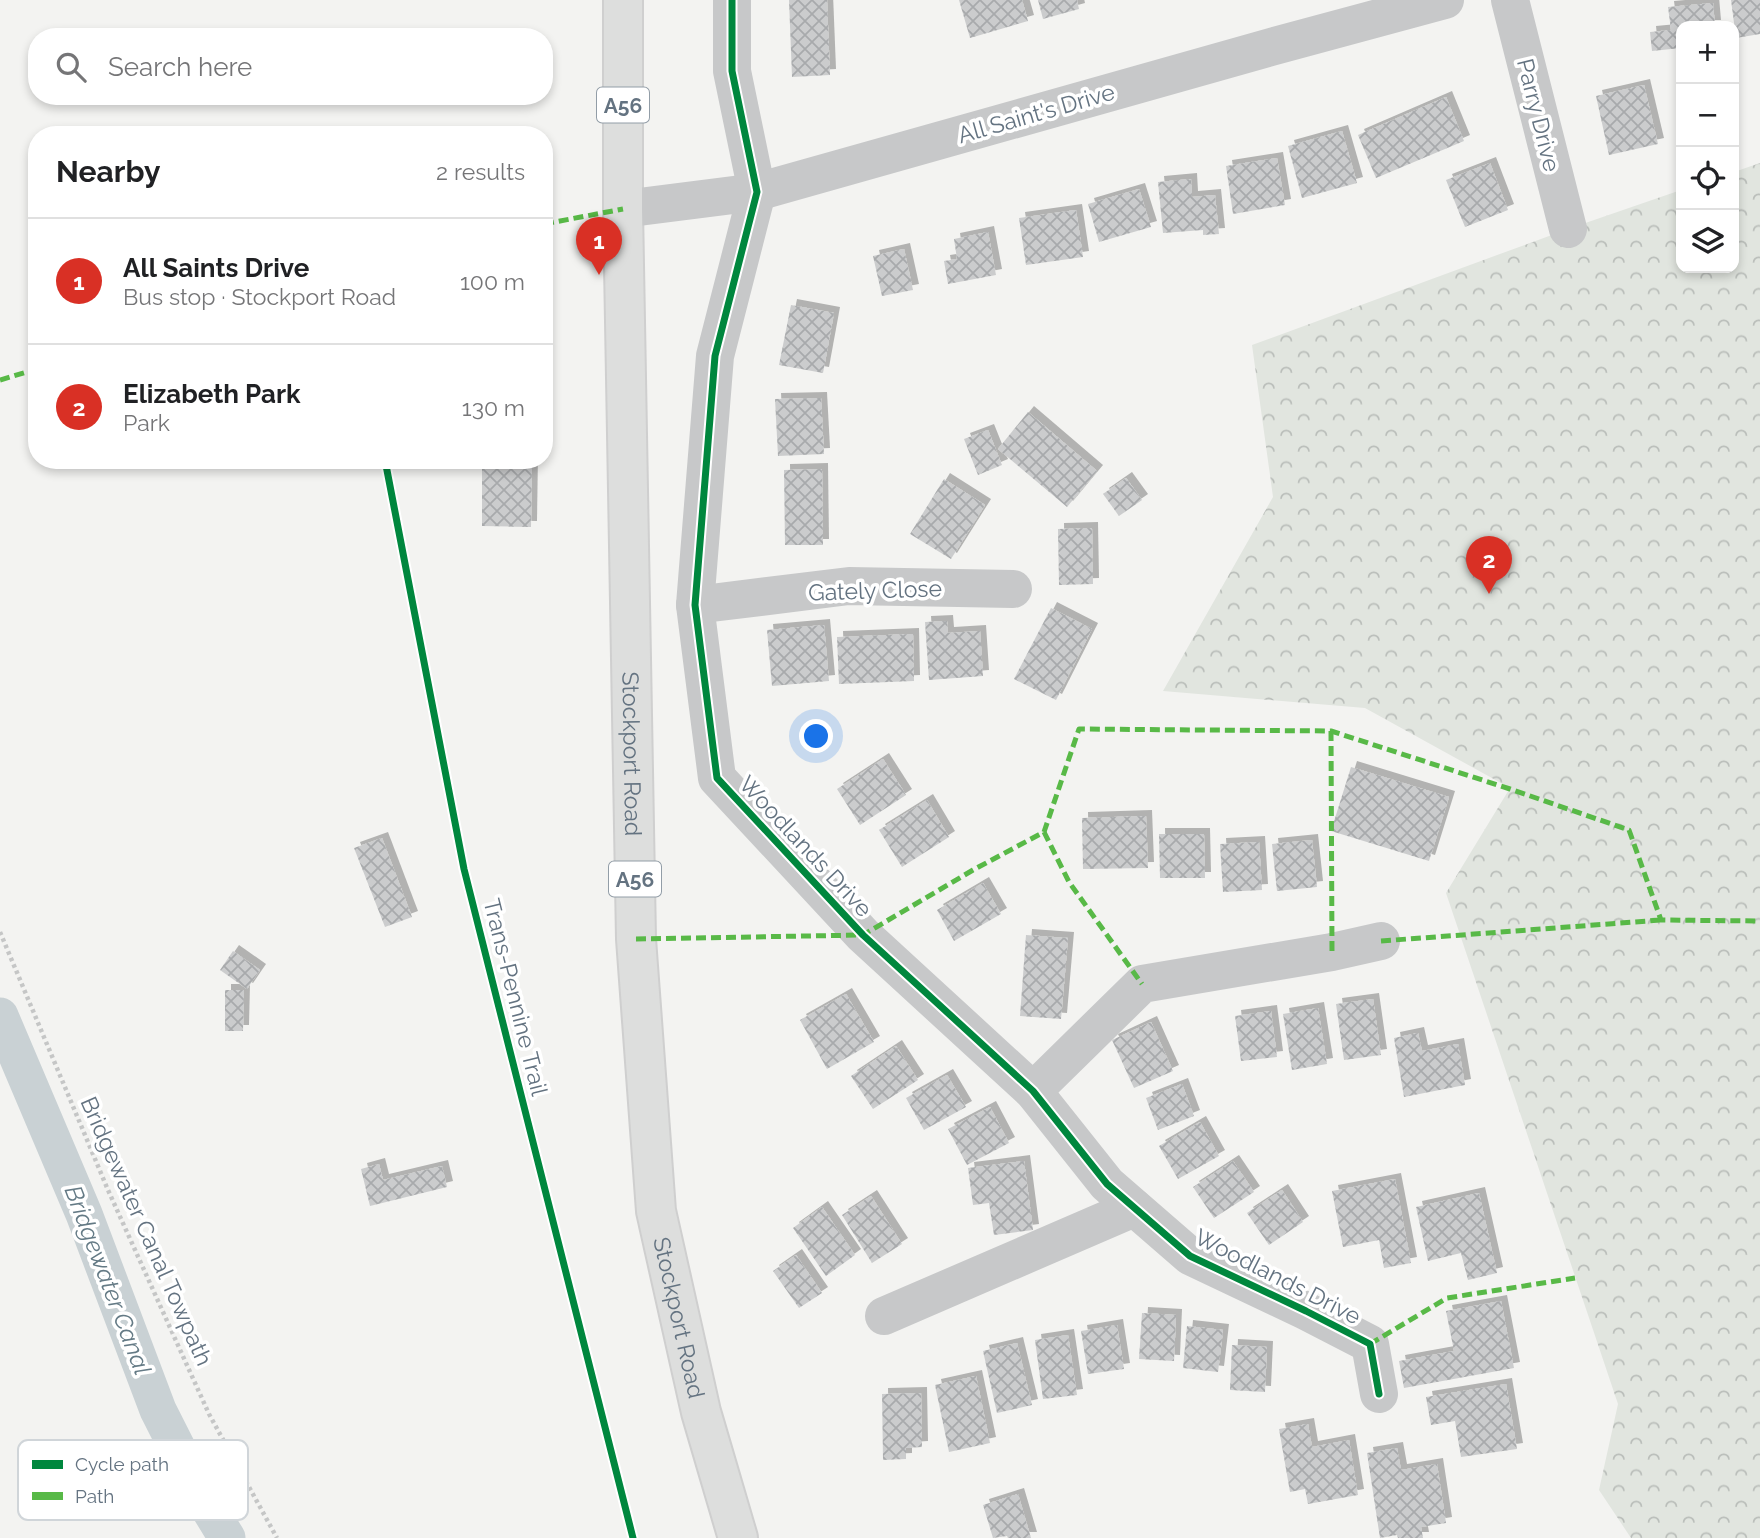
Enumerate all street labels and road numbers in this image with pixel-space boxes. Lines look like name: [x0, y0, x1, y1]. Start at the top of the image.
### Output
street label: Parry Drive: [1512, 56, 1566, 174]
street label: All Saint's Drive: [954, 78, 1118, 148]
road number: A56: [597, 88, 649, 122]
street label: Gately Close: [808, 574, 942, 606]
street label: Stockport Road: [618, 671, 648, 836]
street label: Woodlands Drive: [734, 770, 878, 922]
road number: A56: [609, 862, 661, 896]
street label: Trans-Pennine Trail: [478, 896, 554, 1099]
street label: Bridgewater Canal Towpath: [75, 1091, 219, 1371]
street label: Woodlands Drive: [1191, 1223, 1365, 1329]
street label: Stockport Road: [649, 1234, 711, 1401]

